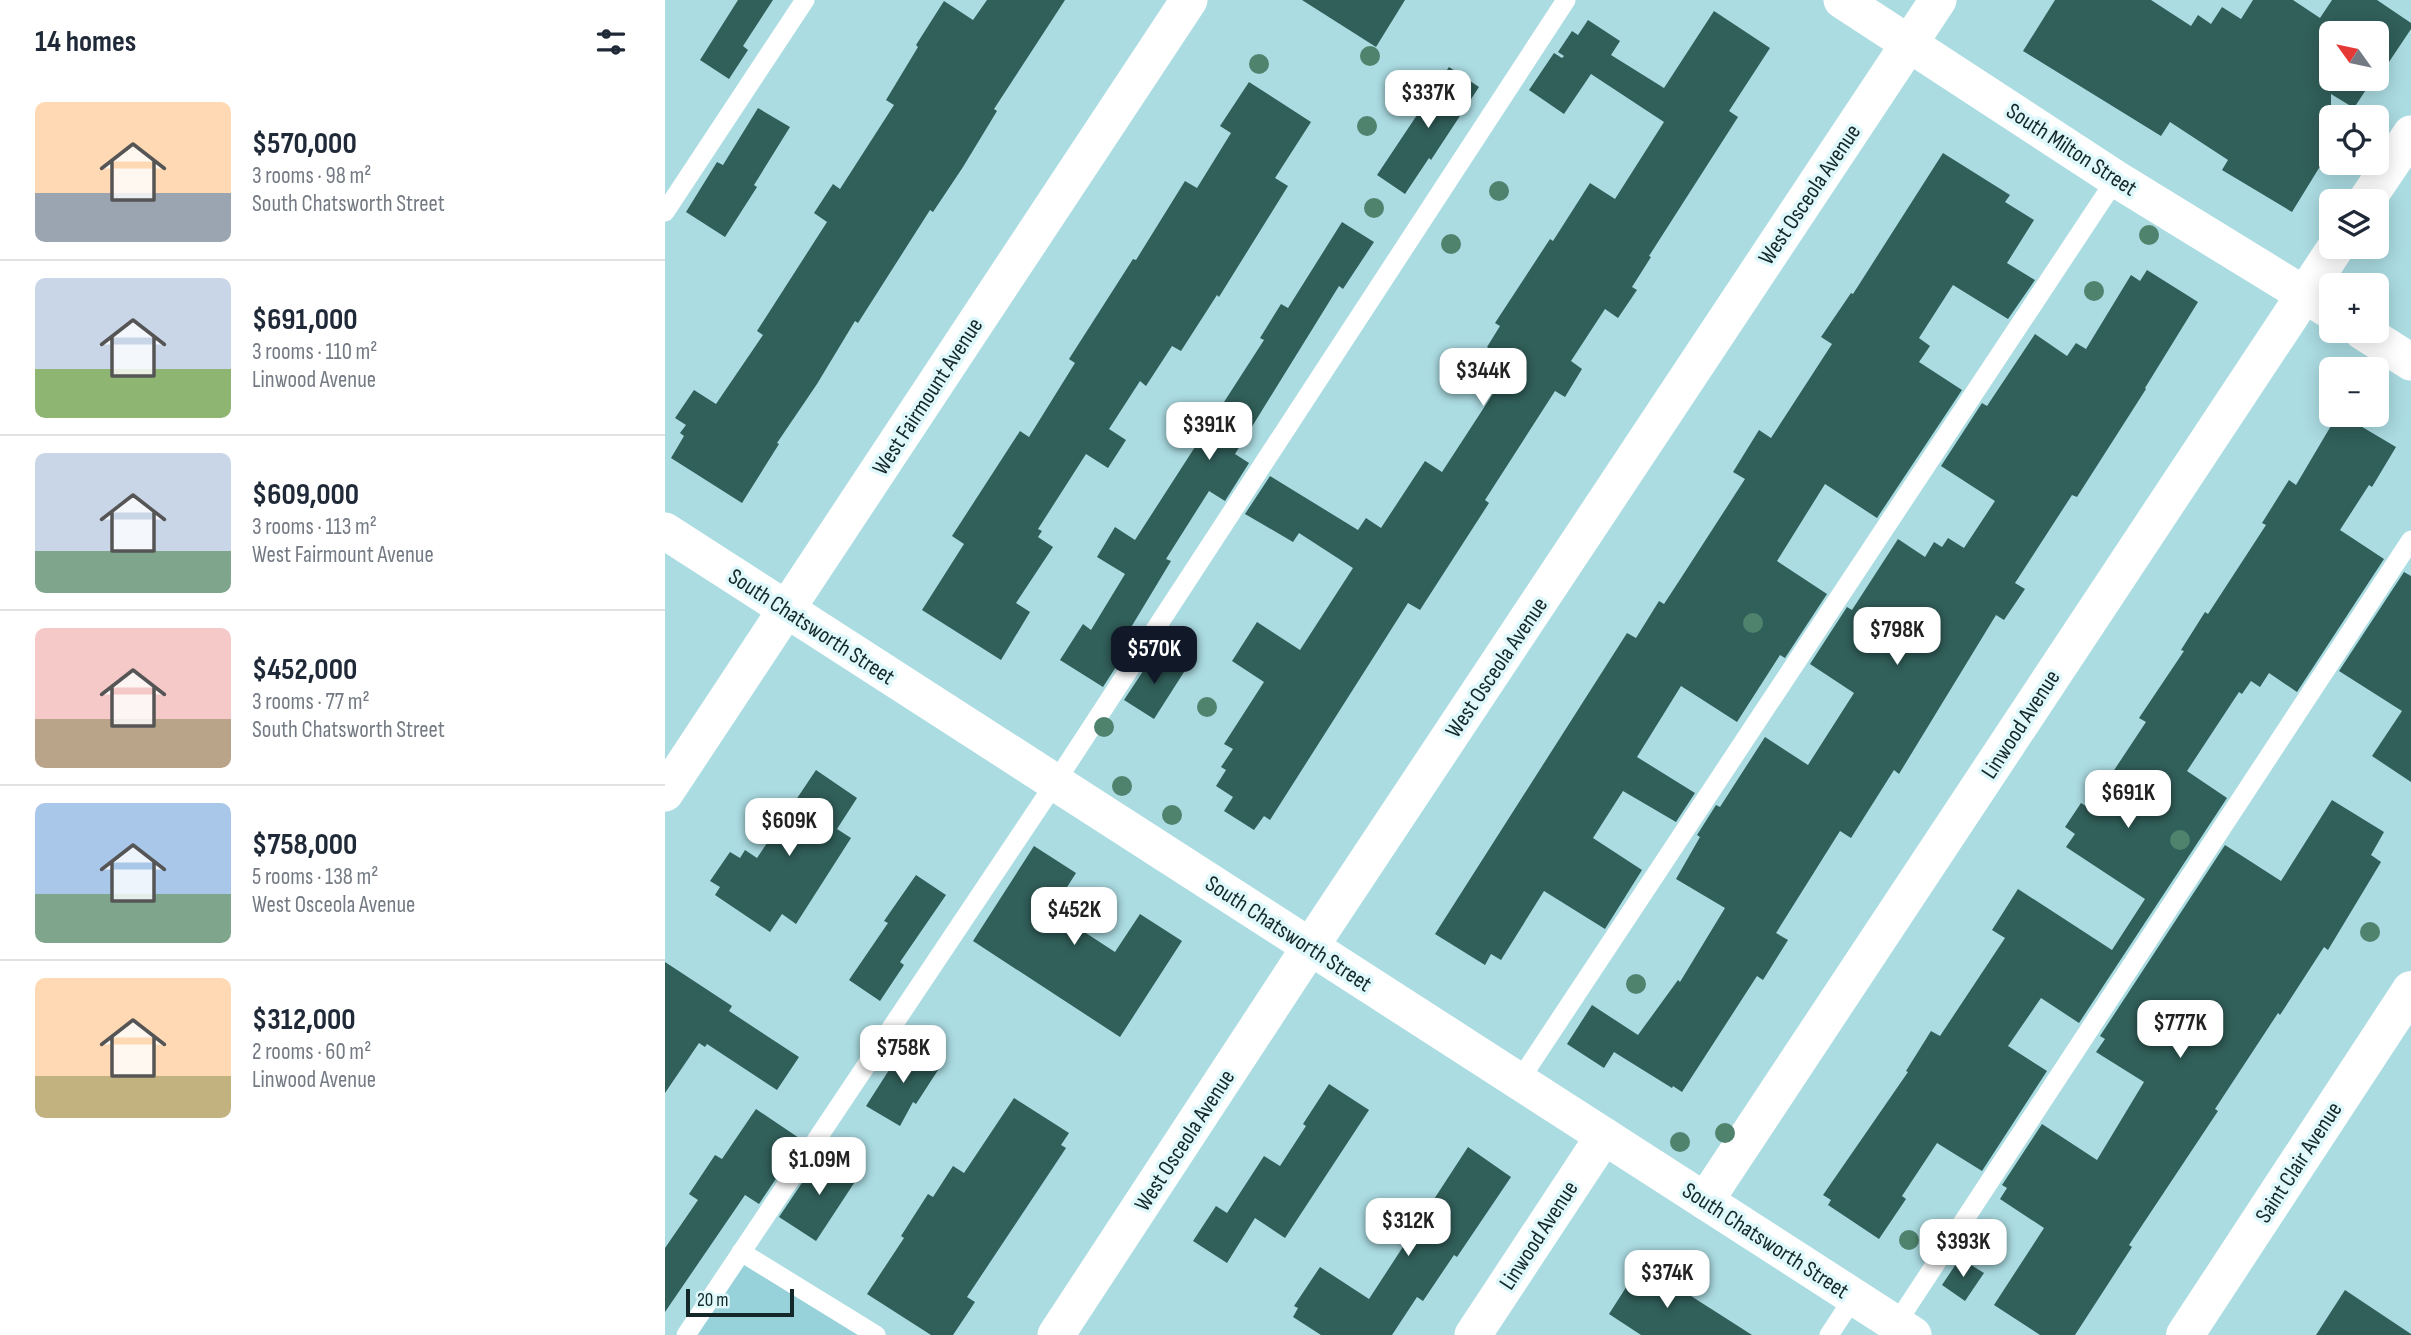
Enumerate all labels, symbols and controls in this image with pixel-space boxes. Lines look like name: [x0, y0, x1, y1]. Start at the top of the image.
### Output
north arrow: [2319, 21, 2389, 91]
map controls: [2319, 21, 2389, 427]
icon: filters: [592, 23, 630, 61]
text: 14 homes: [35, 24, 136, 60]
pin: $337K: [1379, 71, 1477, 130]
text: $337K: [1401, 79, 1455, 107]
street label: South Milton Street: [2001, 97, 2142, 202]
button: locate: [2319, 105, 2389, 175]
street label: West Osceola Avenue: [1753, 119, 1867, 270]
text: $570,000: [252, 126, 357, 162]
icon: home: [91, 130, 175, 214]
text: 3 rooms · 98 m²: [252, 162, 371, 190]
button: layers: [2319, 189, 2389, 259]
text: South Chatsworth Street: [252, 190, 445, 218]
button: +: [2319, 273, 2389, 343]
text: $691,000: [252, 302, 358, 338]
icon: home: [91, 306, 175, 390]
street label: West Fairmount Avenue: [867, 313, 989, 480]
text: 3 rooms · 110 m²: [252, 338, 377, 366]
pin: $344K: [1434, 348, 1532, 408]
text: $344K: [1456, 357, 1510, 385]
button: −: [2319, 357, 2389, 427]
text: Linwood Avenue: [252, 366, 376, 394]
pin: $391K: [1160, 402, 1258, 462]
text: $391K: [1182, 411, 1236, 439]
text: $609,000: [252, 477, 359, 513]
icon: home: [91, 481, 175, 565]
text: 3 rooms · 113 m²: [252, 513, 377, 541]
text: West Fairmount Avenue: [252, 541, 434, 569]
street label: South Chatsworth Street: [723, 563, 900, 691]
street label: West Osceola Avenue: [1440, 592, 1554, 743]
pin: $798K: [1848, 608, 1946, 667]
text: $798K: [1870, 616, 1924, 644]
pin: $570K: [1105, 626, 1203, 686]
text: $570K: [1127, 635, 1181, 663]
text: $452,000: [252, 652, 357, 688]
icon: home: [91, 656, 175, 740]
street label: Linwood Avenue: [1975, 665, 2066, 784]
text: 3 rooms · 77 m²: [252, 688, 370, 716]
text: South Chatsworth Street: [252, 716, 445, 744]
pin: $691K: [2079, 770, 2177, 830]
text: $691K: [2101, 779, 2155, 807]
pin: $609K: [740, 798, 838, 858]
text: $609K: [761, 807, 817, 835]
text: $758,000: [252, 827, 357, 863]
icon: home: [91, 831, 175, 915]
text: 5 rooms · 138 m²: [252, 863, 378, 891]
street label: South Chatsworth Street: [1200, 870, 1377, 998]
pin: $452K: [1025, 888, 1123, 947]
text: West Osceola Avenue: [252, 891, 415, 919]
text: $452K: [1047, 896, 1101, 924]
pin: $777K: [2131, 1000, 2229, 1060]
text: $312,000: [252, 1002, 356, 1038]
icon: home: [91, 1006, 175, 1090]
text: $777K: [2153, 1009, 2207, 1037]
pin: $758K: [854, 1026, 952, 1085]
text: $758K: [876, 1034, 930, 1062]
text: 2 rooms · 60 m²: [252, 1038, 371, 1066]
street label: West Osceola Avenue: [1129, 1064, 1241, 1217]
text: Linwood Avenue: [252, 1066, 376, 1094]
street label: Saint Clair Avenue: [2249, 1097, 2348, 1228]
pin: $1.09M: [762, 1138, 876, 1197]
text: $1.09M: [788, 1146, 850, 1174]
street label: Linwood Avenue: [1493, 1176, 1584, 1295]
street label: South Chatsworth Street: [1677, 1177, 1854, 1305]
pin: $312K: [1359, 1198, 1457, 1258]
text: $312K: [1382, 1207, 1434, 1235]
pin: $393K: [1914, 1220, 2012, 1279]
text: $393K: [1936, 1228, 1990, 1256]
pin: $374K: [1618, 1250, 1716, 1310]
text: $374K: [1641, 1259, 1693, 1287]
scale bar: [686, 1286, 795, 1318]
text: 20 m: [697, 1289, 729, 1312]

